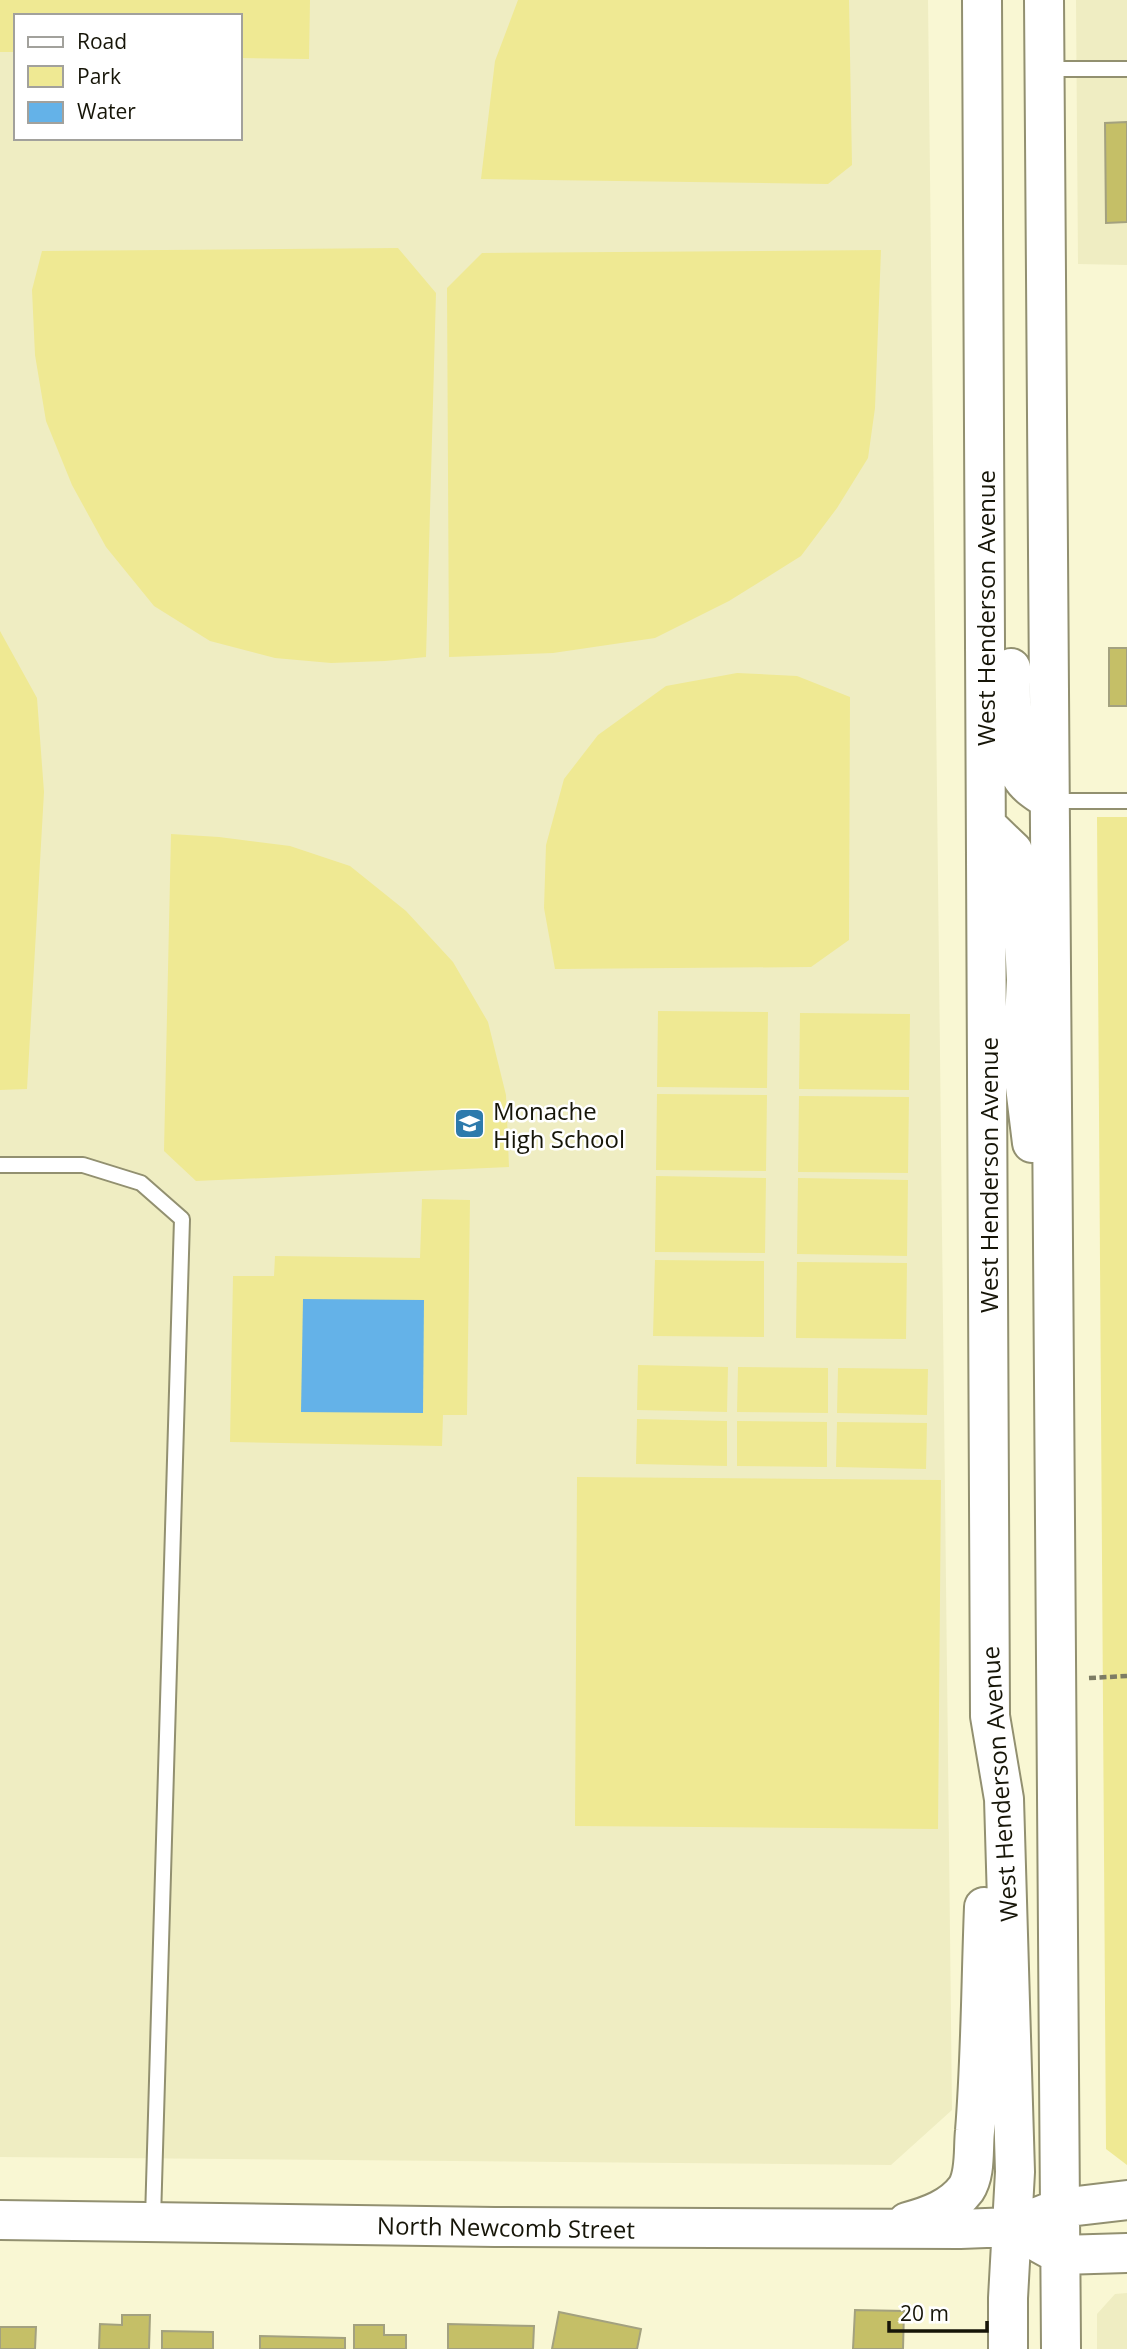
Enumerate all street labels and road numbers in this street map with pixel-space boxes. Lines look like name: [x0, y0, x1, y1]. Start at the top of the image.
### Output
street label: West Henderson Avenue: [969, 470, 1002, 746]
street label: West Henderson Avenue: [972, 1037, 1005, 1313]
street label: West Henderson Avenue: [973, 1645, 1025, 1923]
street label: North Newcomb Street: [377, 2208, 635, 2246]

